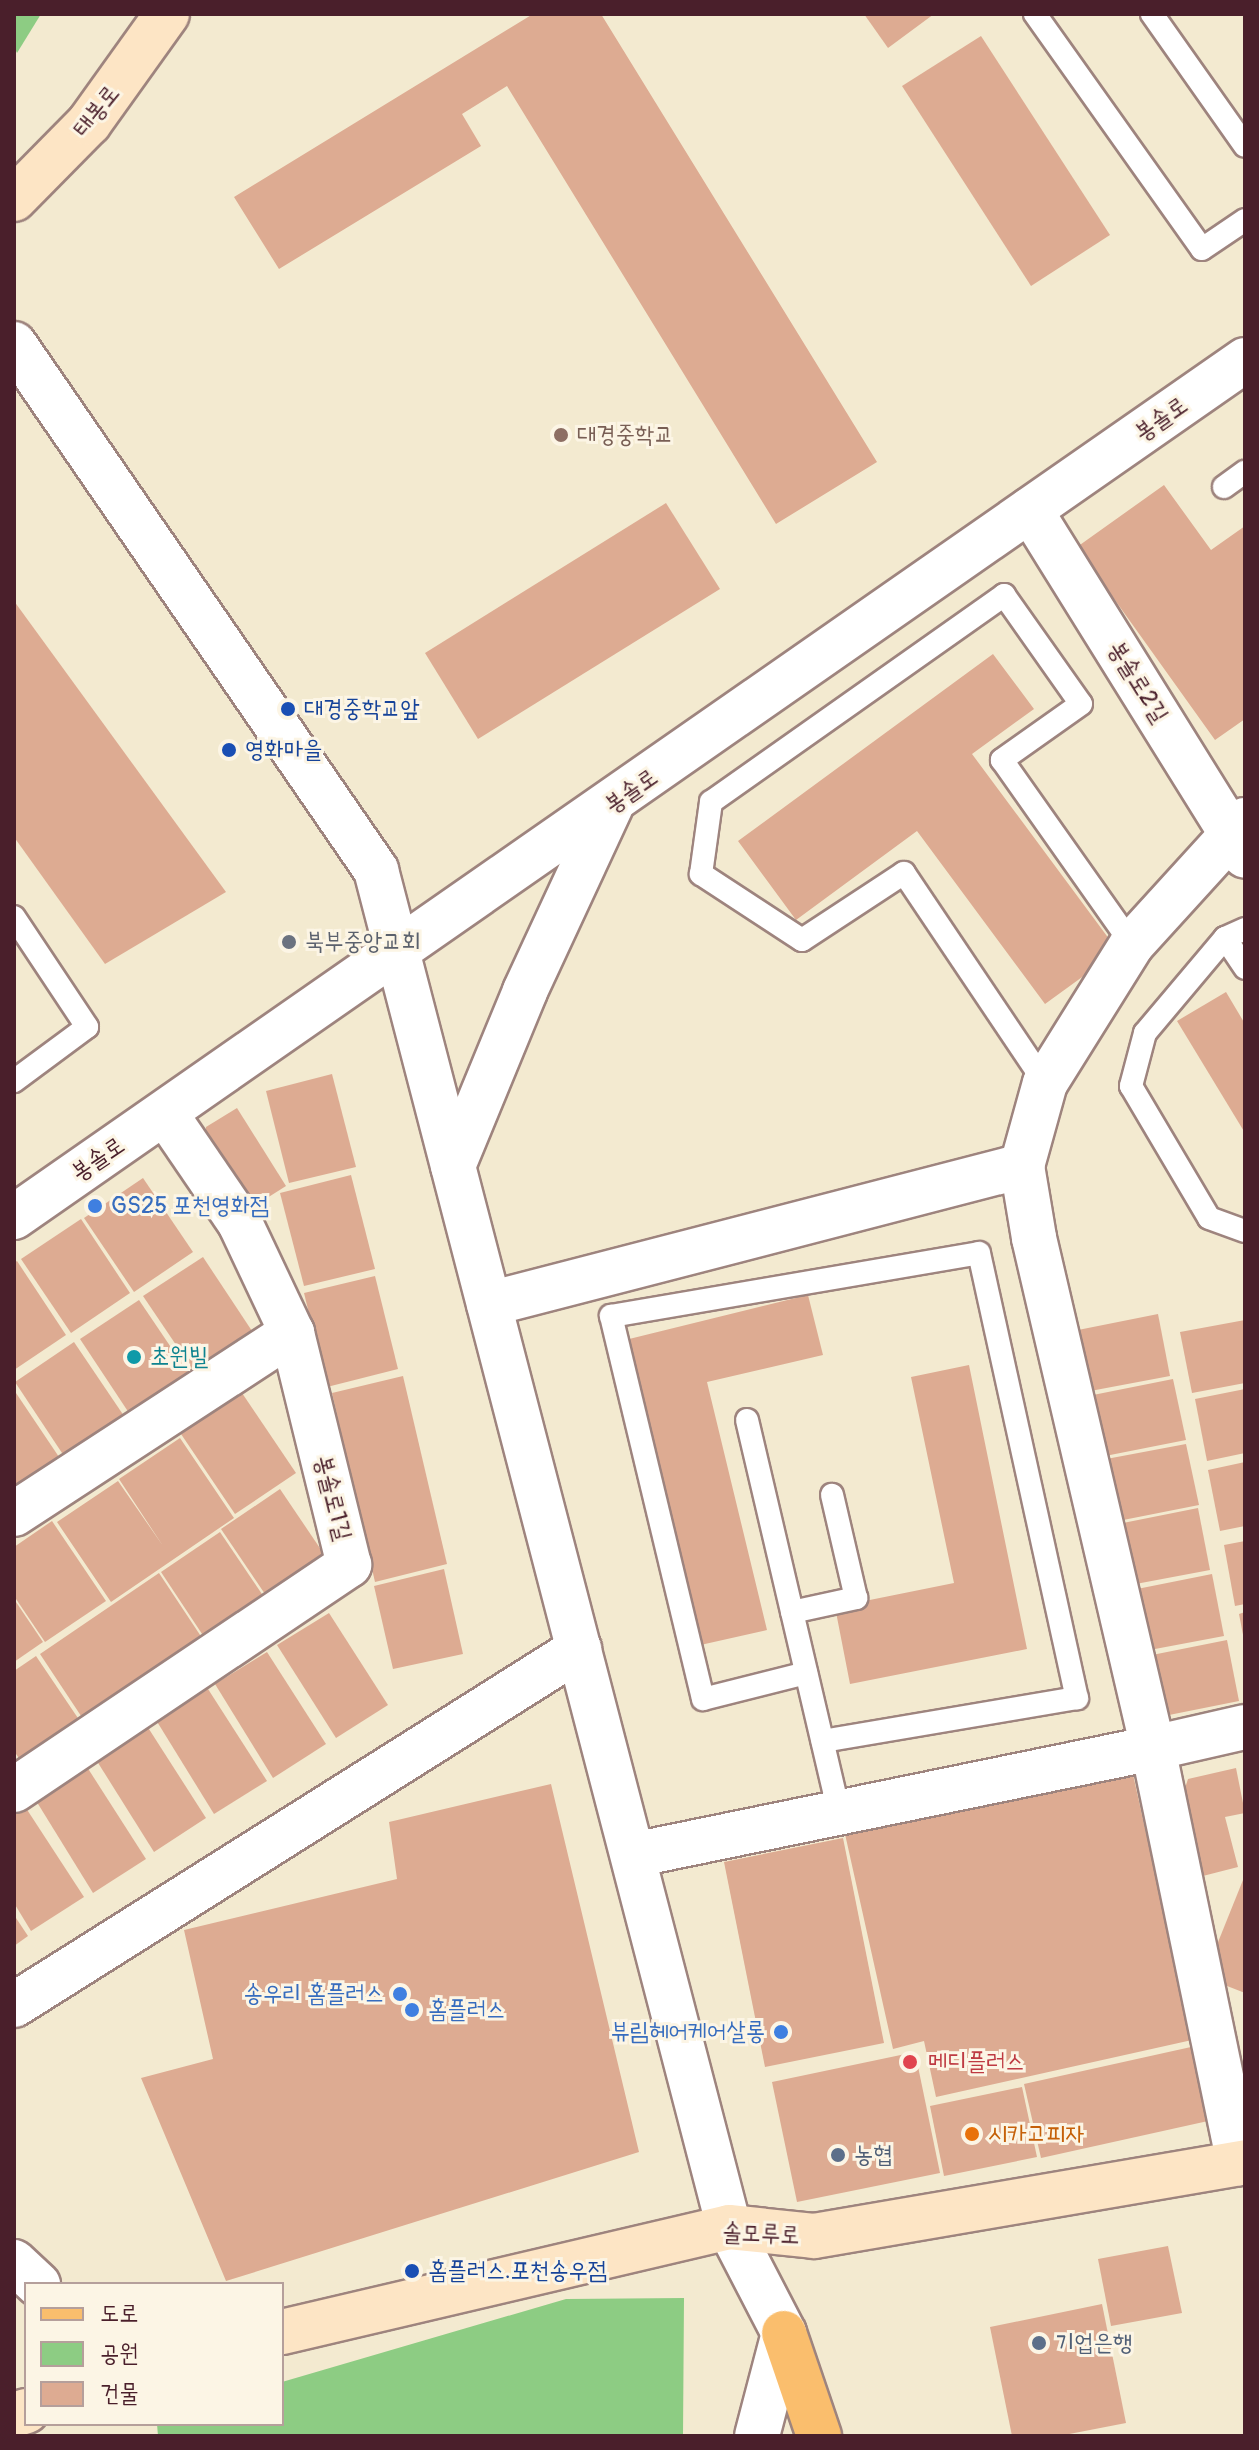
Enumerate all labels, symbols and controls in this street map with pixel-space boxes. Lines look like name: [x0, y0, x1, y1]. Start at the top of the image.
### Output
street label: 태봉로: [67, 79, 125, 143]
street label: 봉솔로: [1129, 391, 1193, 447]
place label: 대경중학교: [577, 421, 674, 449]
marker: 대경중학교: [552, 426, 570, 444]
street label: 봉솔로2길: [1102, 636, 1174, 728]
place label: 대경중학교앞: [304, 695, 420, 723]
marker: 대경중학교앞: [279, 700, 297, 718]
place label: 영화마을: [245, 736, 322, 764]
marker: 영화마을: [220, 741, 238, 759]
street label: 봉솔로: [599, 763, 663, 819]
place label: 북부중앙교회: [305, 928, 421, 956]
marker: 북부중앙교회: [280, 933, 298, 951]
street label: 봉솔로: [66, 1131, 130, 1187]
place label: GS25 포천영화점: [111, 1192, 269, 1220]
marker: GS25 포천영화점: [86, 1197, 104, 1215]
place label: 초원빌: [150, 1343, 208, 1371]
marker: 초원빌: [125, 1348, 143, 1366]
street label: 봉솔로1길: [309, 1452, 357, 1544]
place label: 송우리 홈플러스: [244, 1980, 384, 2008]
marker: 송우리 홈플러스: [391, 1985, 409, 2003]
place label: 홈플러스: [428, 1996, 505, 2024]
marker: 홈플러스: [403, 2001, 421, 2019]
place label: 뷰림헤어케어살롱: [610, 2018, 765, 2046]
marker: 뷰림헤어케어살롱: [772, 2023, 790, 2041]
place label: 메디플러스: [928, 2048, 1025, 2076]
marker: 메디플러스: [899, 2051, 921, 2073]
place label: 시카고피자: [988, 2120, 1085, 2148]
marker: 시카고피자: [963, 2125, 981, 2143]
place label: 농협: [854, 2141, 893, 2169]
marker: 농협: [829, 2146, 847, 2164]
street label: 솔모루로: [722, 2218, 800, 2250]
place label: 홈플러스.포천송우점: [428, 2257, 607, 2285]
marker: 홈플러스.포천송우점: [403, 2262, 421, 2280]
legend: [24, 2282, 284, 2426]
text: 도로: [100, 2299, 139, 2328]
place label: 기업은행: [1055, 2329, 1132, 2357]
marker: 기업은행: [1030, 2334, 1048, 2352]
text: 공원: [100, 2339, 139, 2368]
text: 건물: [100, 2379, 139, 2408]

